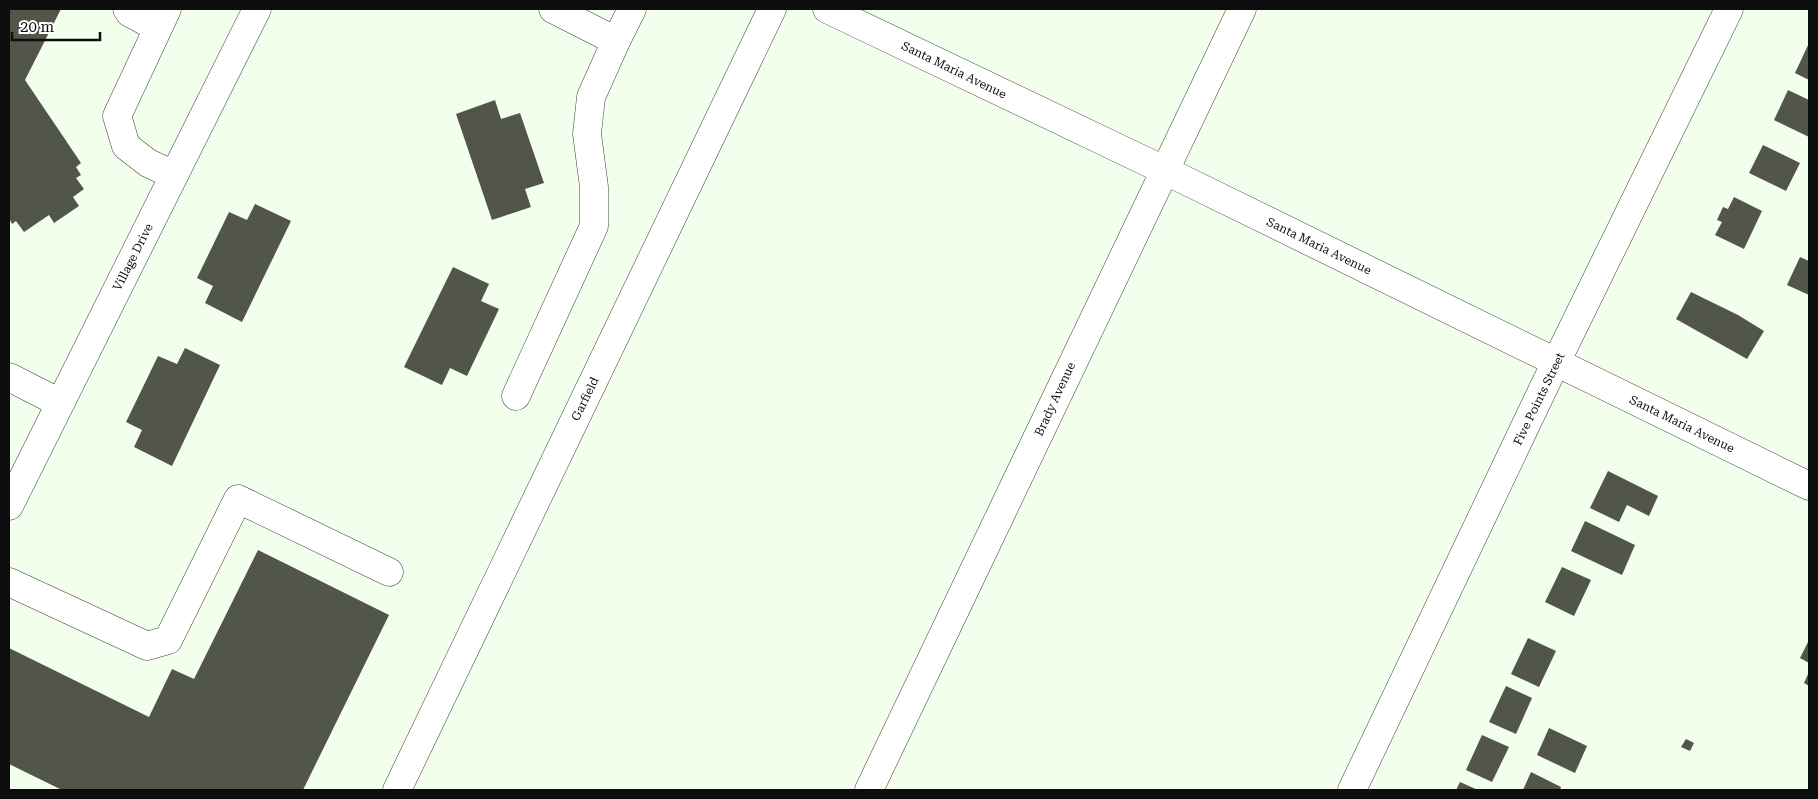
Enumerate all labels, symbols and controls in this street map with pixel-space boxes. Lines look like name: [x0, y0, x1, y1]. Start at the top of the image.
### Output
scale bar: [12, 10, 100, 42]
text: 20 m: [20, 18, 55, 36]
street label: Santa Maria Avenue: [899, 39, 1009, 102]
street label: Santa Maria Avenue: [1264, 215, 1374, 278]
street label: Village Drive: [110, 221, 156, 293]
street label: Five Points Street: [1510, 350, 1568, 448]
street label: Brady Avenue: [1032, 359, 1078, 438]
street label: Garfield: [568, 375, 602, 423]
street label: Santa Maria Avenue: [1627, 393, 1737, 456]

